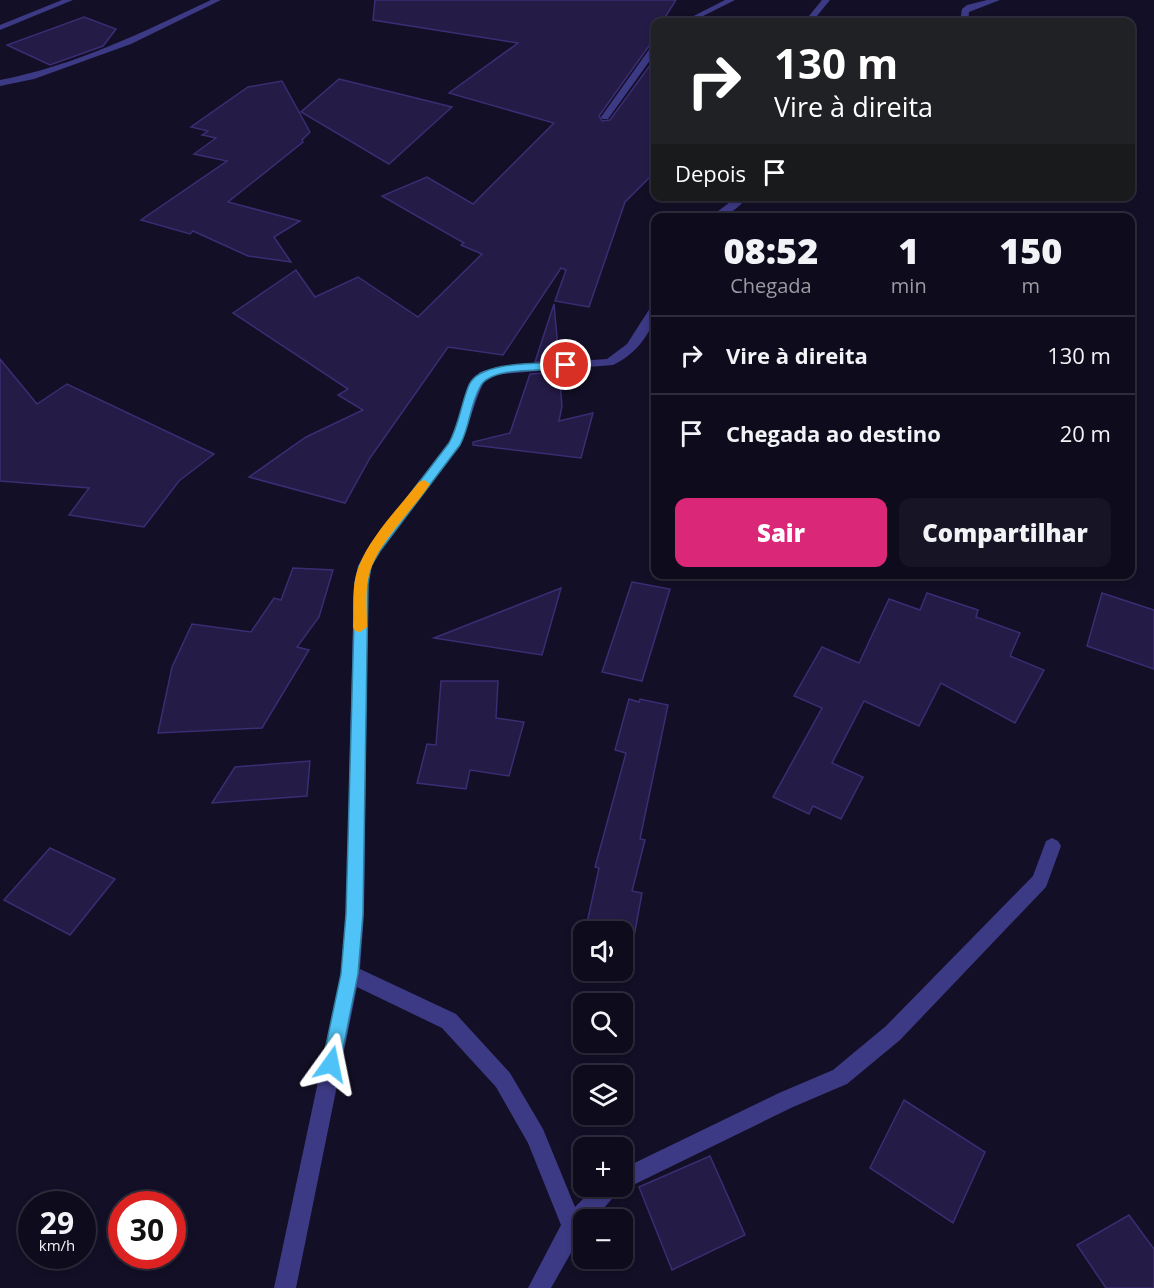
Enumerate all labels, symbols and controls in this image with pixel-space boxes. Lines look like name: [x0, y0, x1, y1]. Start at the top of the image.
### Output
text: 130 m: [774, 34, 898, 91]
icon: right: [675, 42, 753, 120]
text: Vire à direita: [774, 88, 933, 125]
icon: arrive: [758, 156, 791, 189]
text: Depois: [675, 158, 746, 188]
text: 08:52: [724, 226, 818, 275]
text: 1: [898, 226, 919, 275]
text: 150: [999, 226, 1062, 275]
text: Chegada: [730, 272, 812, 299]
text: min: [891, 272, 927, 299]
text: m: [1022, 272, 1040, 299]
pin: [540, 339, 591, 390]
icon: right: [675, 339, 708, 372]
text: Vire à direita: [726, 340, 868, 370]
text: 130 m: [1047, 340, 1111, 370]
icon: arrive: [549, 348, 582, 381]
icon: arrive: [675, 417, 708, 450]
text: Chegada ao destino: [726, 418, 941, 448]
text: 20 m: [1060, 418, 1111, 448]
button: Sair: [675, 498, 887, 567]
button: Compartilhar: [899, 498, 1111, 567]
map controls: [573, 921, 633, 1269]
button: sound: [573, 921, 633, 981]
button: search: [573, 993, 633, 1053]
position arrow: [299, 1032, 363, 1096]
button: layers: [573, 1065, 633, 1125]
button: +: [573, 1137, 633, 1197]
speed limit sign: 30: [108, 1191, 186, 1269]
text: 29: [40, 1202, 74, 1243]
button: −: [573, 1209, 633, 1269]
text: km/h: [39, 1235, 75, 1255]

